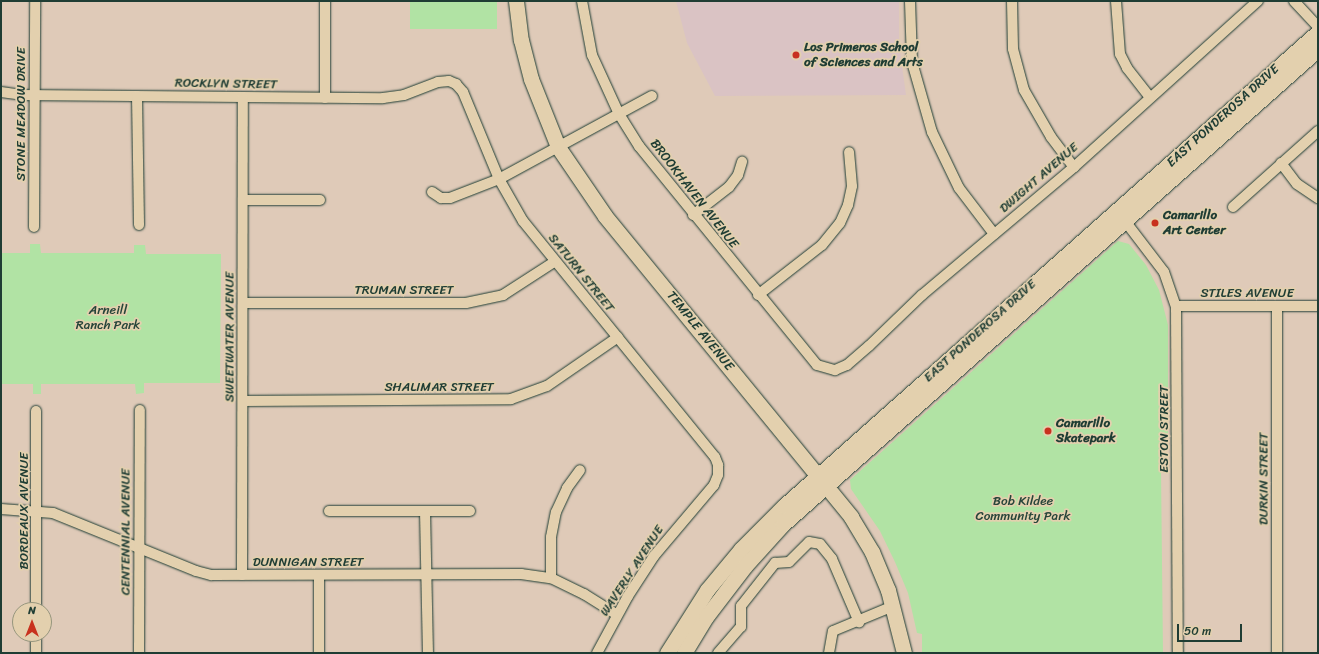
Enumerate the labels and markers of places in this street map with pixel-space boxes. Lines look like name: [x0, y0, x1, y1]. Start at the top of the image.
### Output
place label: Los Primeros School of Sciences and Arts: [804, 40, 922, 71]
marker: Los Primeros School of Sciences and Arts: [791, 50, 801, 60]
place label: Camarillo Art Center: [1163, 208, 1225, 239]
marker: Camarillo Art Center: [1150, 218, 1160, 228]
place label: Camarillo Skatepark: [1056, 416, 1116, 447]
marker: Camarillo Skatepark: [1043, 426, 1053, 436]

